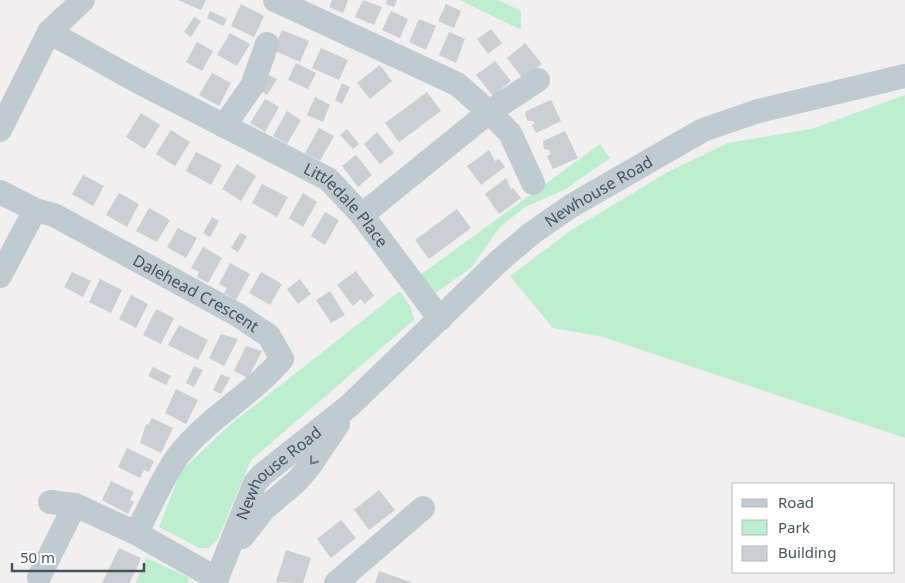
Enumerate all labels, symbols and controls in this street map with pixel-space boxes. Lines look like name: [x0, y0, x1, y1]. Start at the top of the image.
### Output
street label: Newhouse Road: [540, 150, 657, 232]
street label: Littledale Place: [300, 157, 393, 252]
street label: Dalehead Crescent: [129, 249, 264, 337]
street label: Newhouse Road: [230, 421, 326, 523]
one-way arrow: [310, 455, 319, 465]
legend: [732, 483, 895, 573]
text: Road: [778, 492, 814, 512]
text: Park: [778, 517, 810, 537]
scale bar: [12, 540, 145, 572]
text: Building: [778, 542, 836, 562]
text: 50 m: [20, 547, 55, 567]

